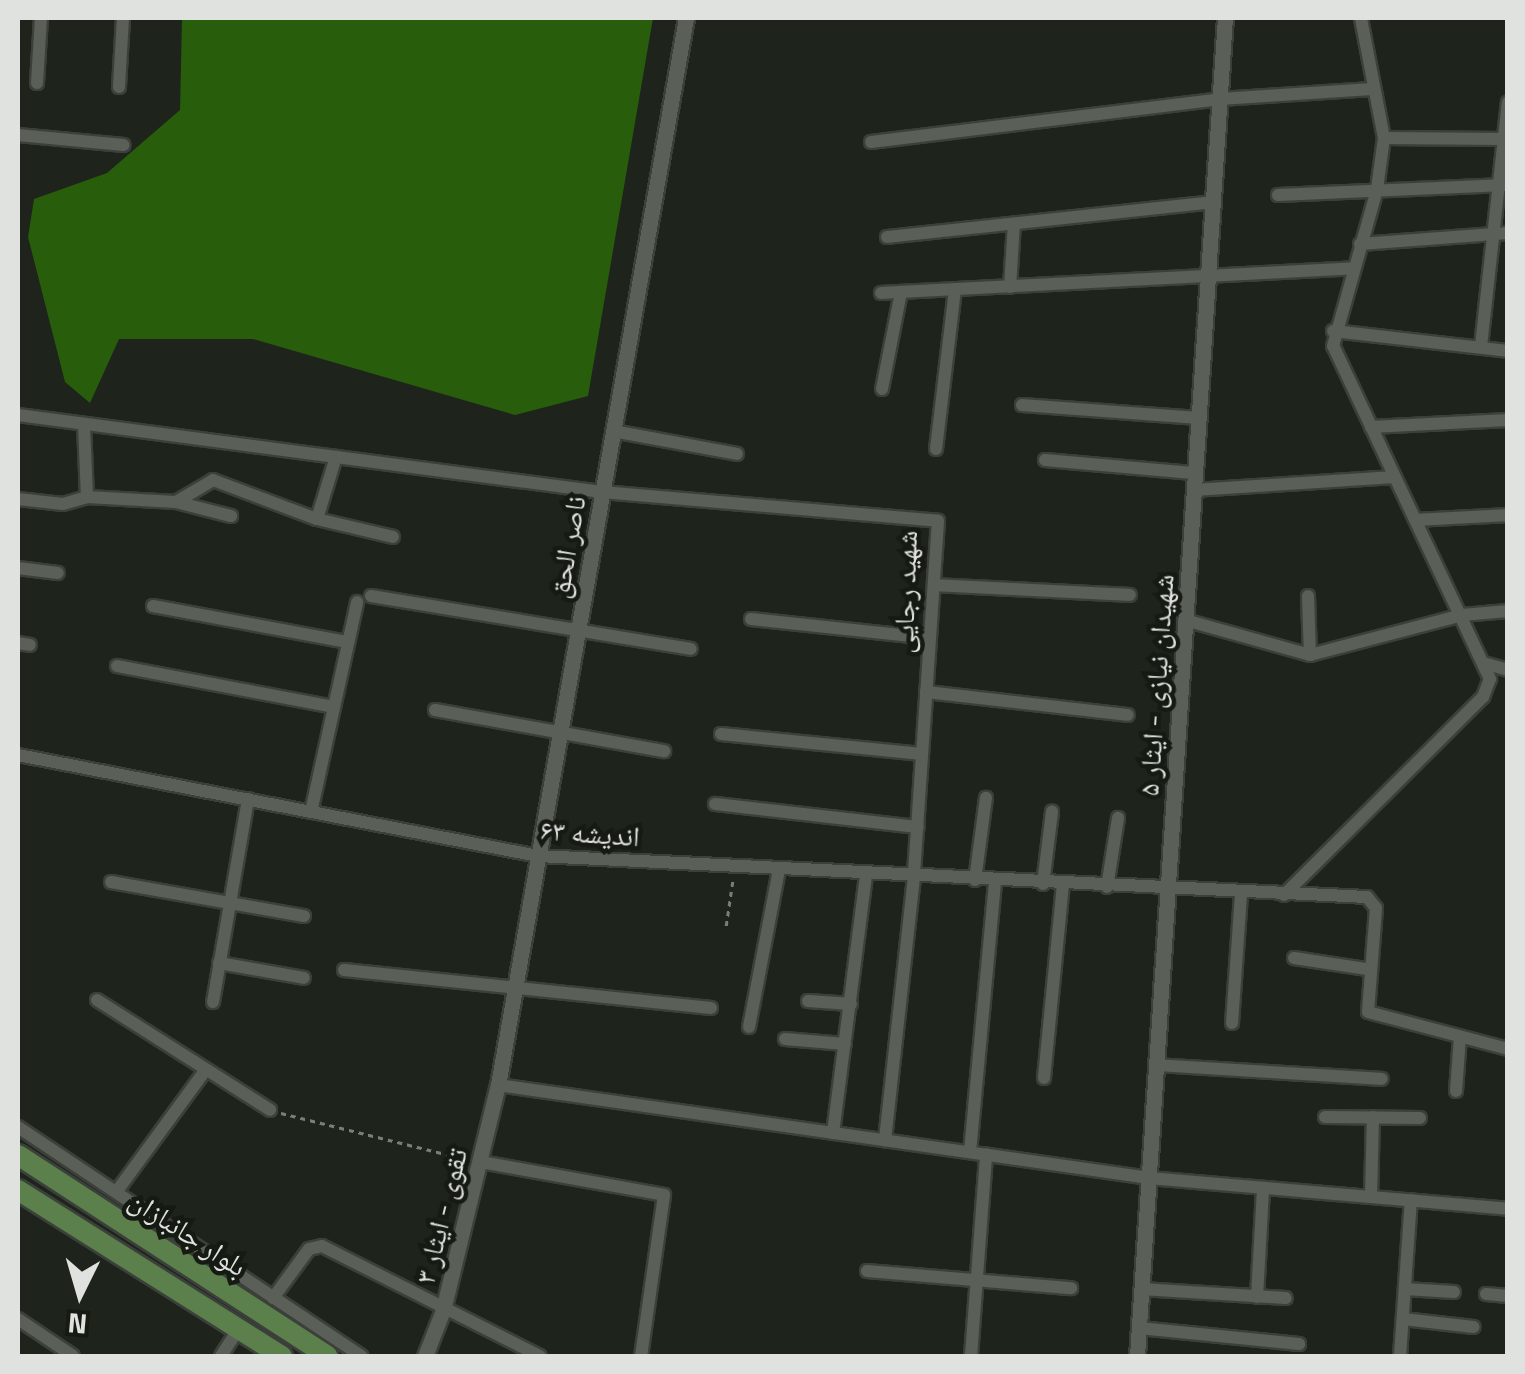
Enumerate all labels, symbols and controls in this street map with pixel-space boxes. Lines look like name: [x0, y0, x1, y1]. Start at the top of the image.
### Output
street label: ناصر الحق: [541, 493, 593, 601]
street label: شهید رجایی: [886, 530, 924, 654]
street label: شهیدان نیازی - ایثار ۵: [1131, 573, 1181, 797]
street label: اندیشه ۶۳: [539, 813, 641, 853]
street label: تقوی - ایثار ۳: [408, 1145, 474, 1287]
street label: بلوار جانبازان: [123, 1183, 253, 1283]
north arrow: [30, 1244, 130, 1344]
text: N: [66, 1302, 89, 1347]

